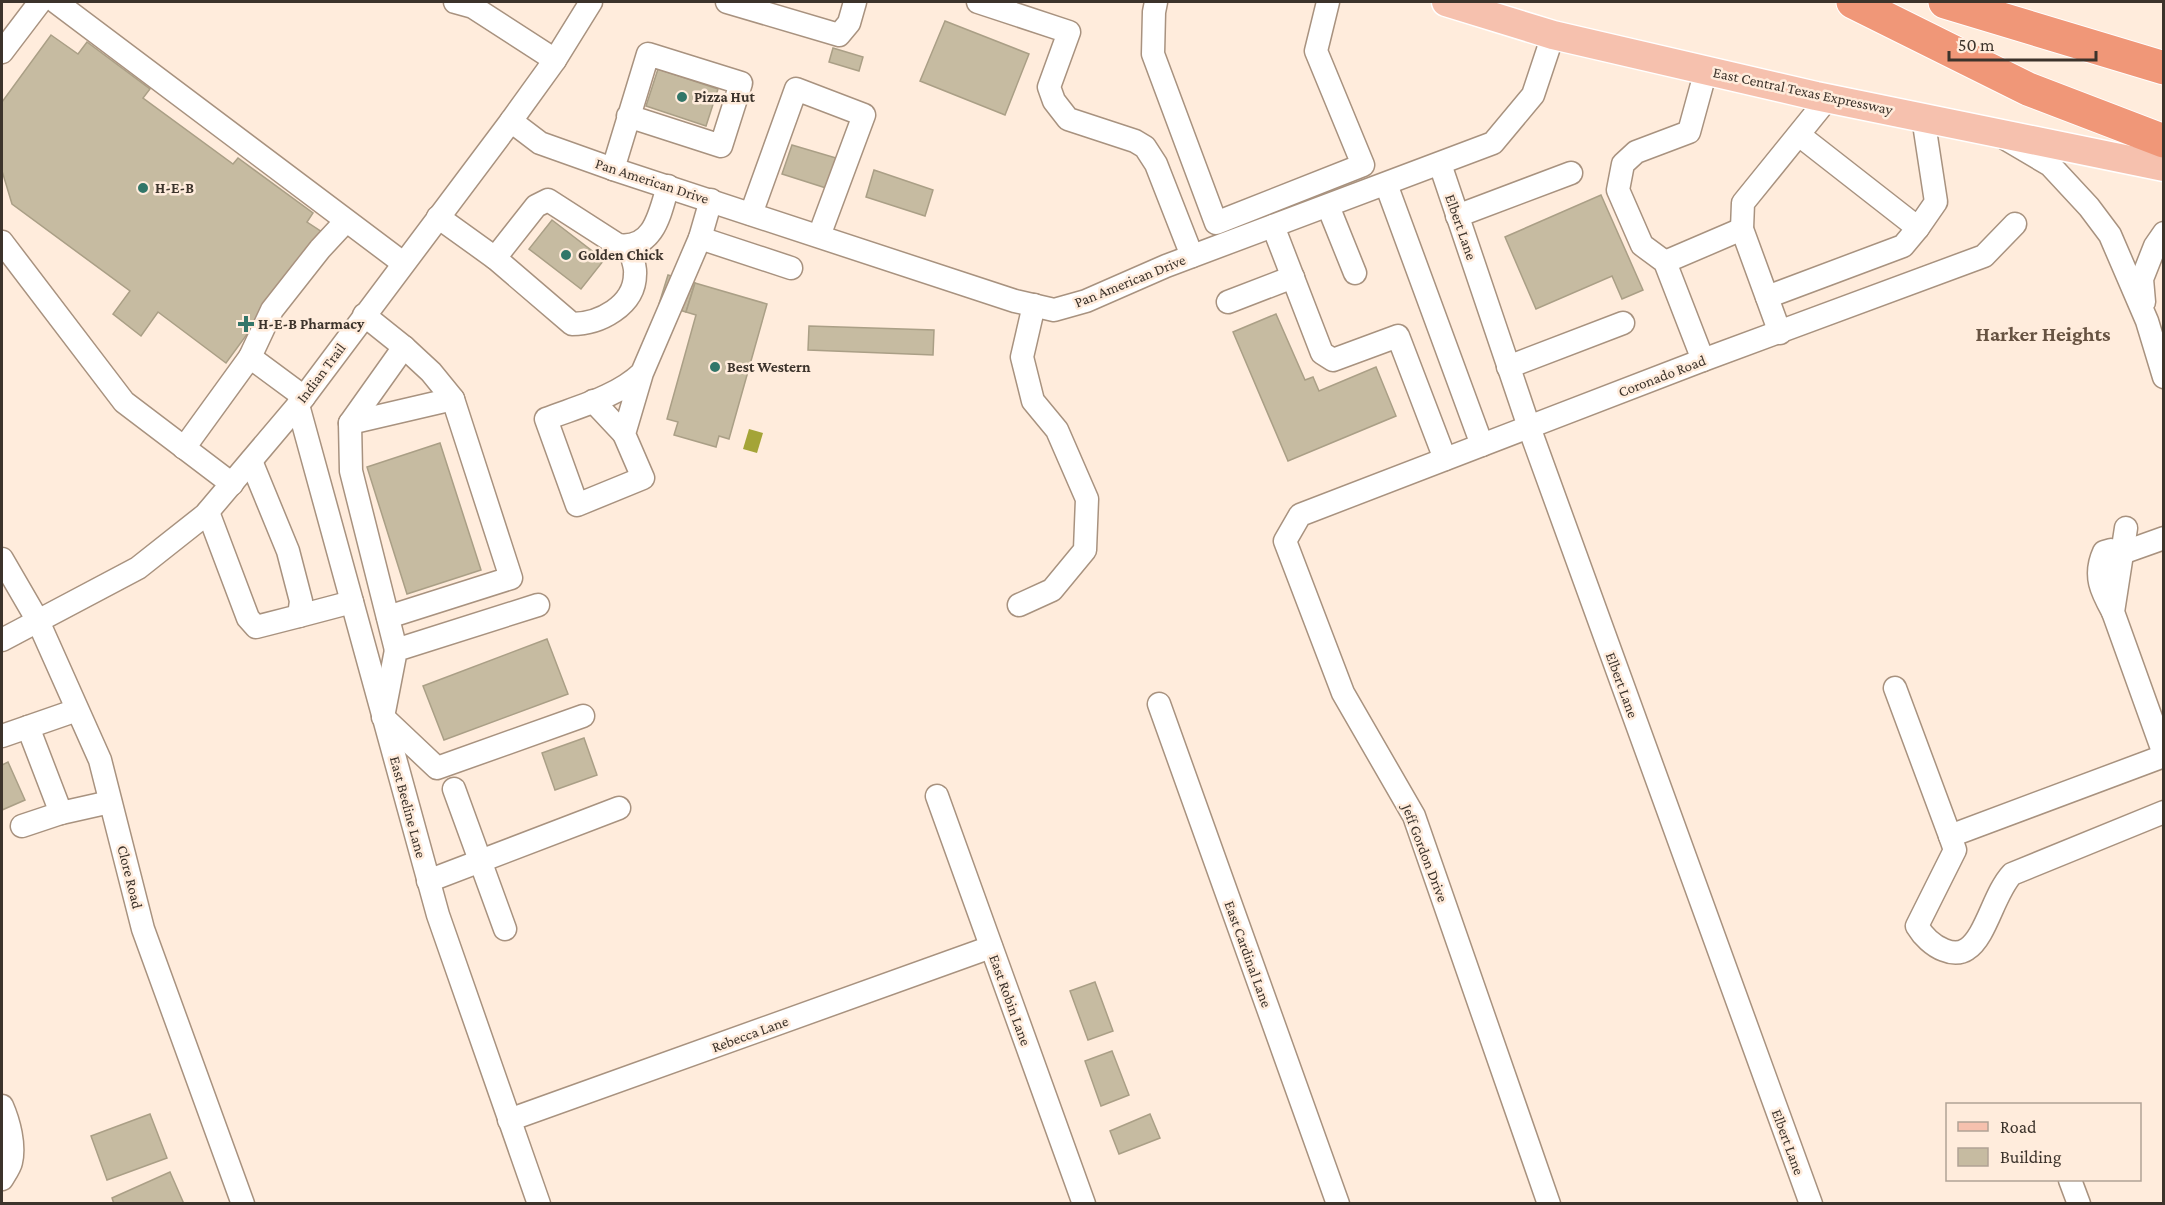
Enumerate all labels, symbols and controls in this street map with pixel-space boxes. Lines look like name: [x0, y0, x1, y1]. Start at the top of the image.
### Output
scale bar: [1949, 24, 2096, 62]
text: 50 m: [1958, 35, 1995, 55]
street label: East Central Texas Expressway: [1711, 64, 1894, 119]
place label: Pizza Hut: [694, 89, 755, 105]
marker: Pizza Hut: [675, 90, 689, 104]
street label: Pan American Drive: [593, 155, 711, 207]
place label: H-E-B: [155, 180, 194, 196]
marker: H-E-B: [136, 181, 150, 195]
street label: Elbert Lane: [1442, 192, 1480, 262]
place label: Golden Chick: [578, 247, 664, 263]
marker: Golden Chick: [559, 248, 573, 262]
street label: Pan American Drive: [1072, 251, 1188, 311]
place label: H-E-B Pharmacy: [258, 316, 365, 332]
marker: H-E-B Pharmacy: [239, 317, 253, 331]
district label: Harker Heights: [1975, 322, 2111, 346]
street label: Indian Trail: [293, 340, 349, 406]
street label: Coronado Road: [1616, 352, 1708, 400]
place label: Best Western: [727, 359, 811, 375]
marker: Best Western: [708, 360, 722, 374]
street label: Elbert Lane: [1603, 650, 1641, 720]
street label: East Beeline Lane: [387, 754, 429, 860]
street label: Jeff Gordon Drive: [1397, 800, 1451, 905]
street label: Clore Road: [114, 843, 146, 911]
street label: East Cardinal Lane: [1221, 899, 1275, 1010]
street label: East Robin Lane: [986, 952, 1034, 1048]
street label: Rebecca Lane: [710, 1013, 791, 1055]
legend: [1946, 1103, 2141, 1181]
street label: Elbert Lane: [1769, 1107, 1807, 1177]
text: Road: [2000, 1117, 2037, 1137]
text: Building: [2000, 1147, 2062, 1167]

